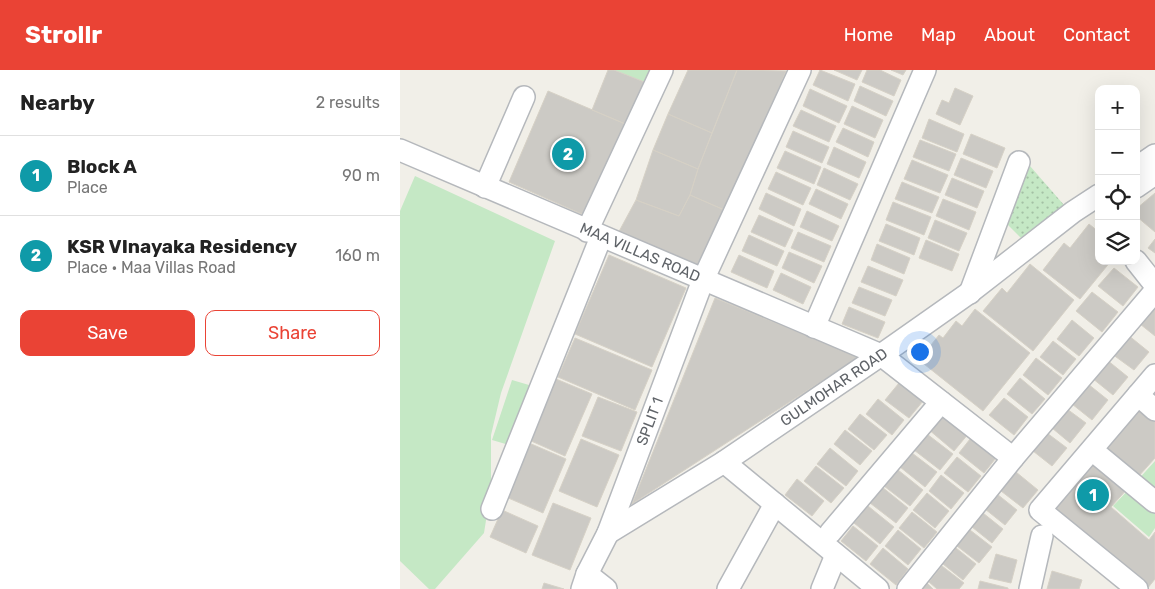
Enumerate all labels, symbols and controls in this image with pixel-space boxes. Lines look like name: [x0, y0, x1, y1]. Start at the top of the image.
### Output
text: Strollr: [25, 21, 102, 49]
text: Home: [844, 24, 893, 46]
text: Map: [921, 24, 956, 46]
text: About: [984, 24, 1035, 46]
text: Contact: [1063, 24, 1130, 46]
map controls: [1095, 85, 1140, 265]
button: +: [1095, 85, 1140, 130]
text: Nearby: [20, 90, 95, 115]
text: 2 results: [316, 93, 380, 112]
button: −: [1095, 130, 1140, 175]
pin: 2: [552, 135, 584, 173]
text: Block A: [67, 155, 137, 178]
text: 1: [32, 166, 40, 185]
text: 90 m: [342, 166, 380, 185]
button: locate: [1095, 175, 1140, 220]
text: Place: [67, 178, 108, 197]
street label: MAA VILLAS ROAD: [577, 219, 703, 286]
button: layers: [1095, 220, 1140, 265]
text: KSR VInayaka Residency: [67, 235, 297, 258]
text: 2: [31, 246, 41, 265]
text: 160 m: [335, 246, 380, 265]
text: Place · Maa Villas Road: [67, 258, 236, 277]
button: Save: [20, 310, 195, 356]
button: Share: [205, 310, 380, 356]
your location: [907, 339, 933, 365]
street label: GULMOHAR ROAD: [777, 344, 891, 430]
street label: SPLIT 1: [633, 395, 667, 448]
pin: 1: [1077, 476, 1109, 514]

